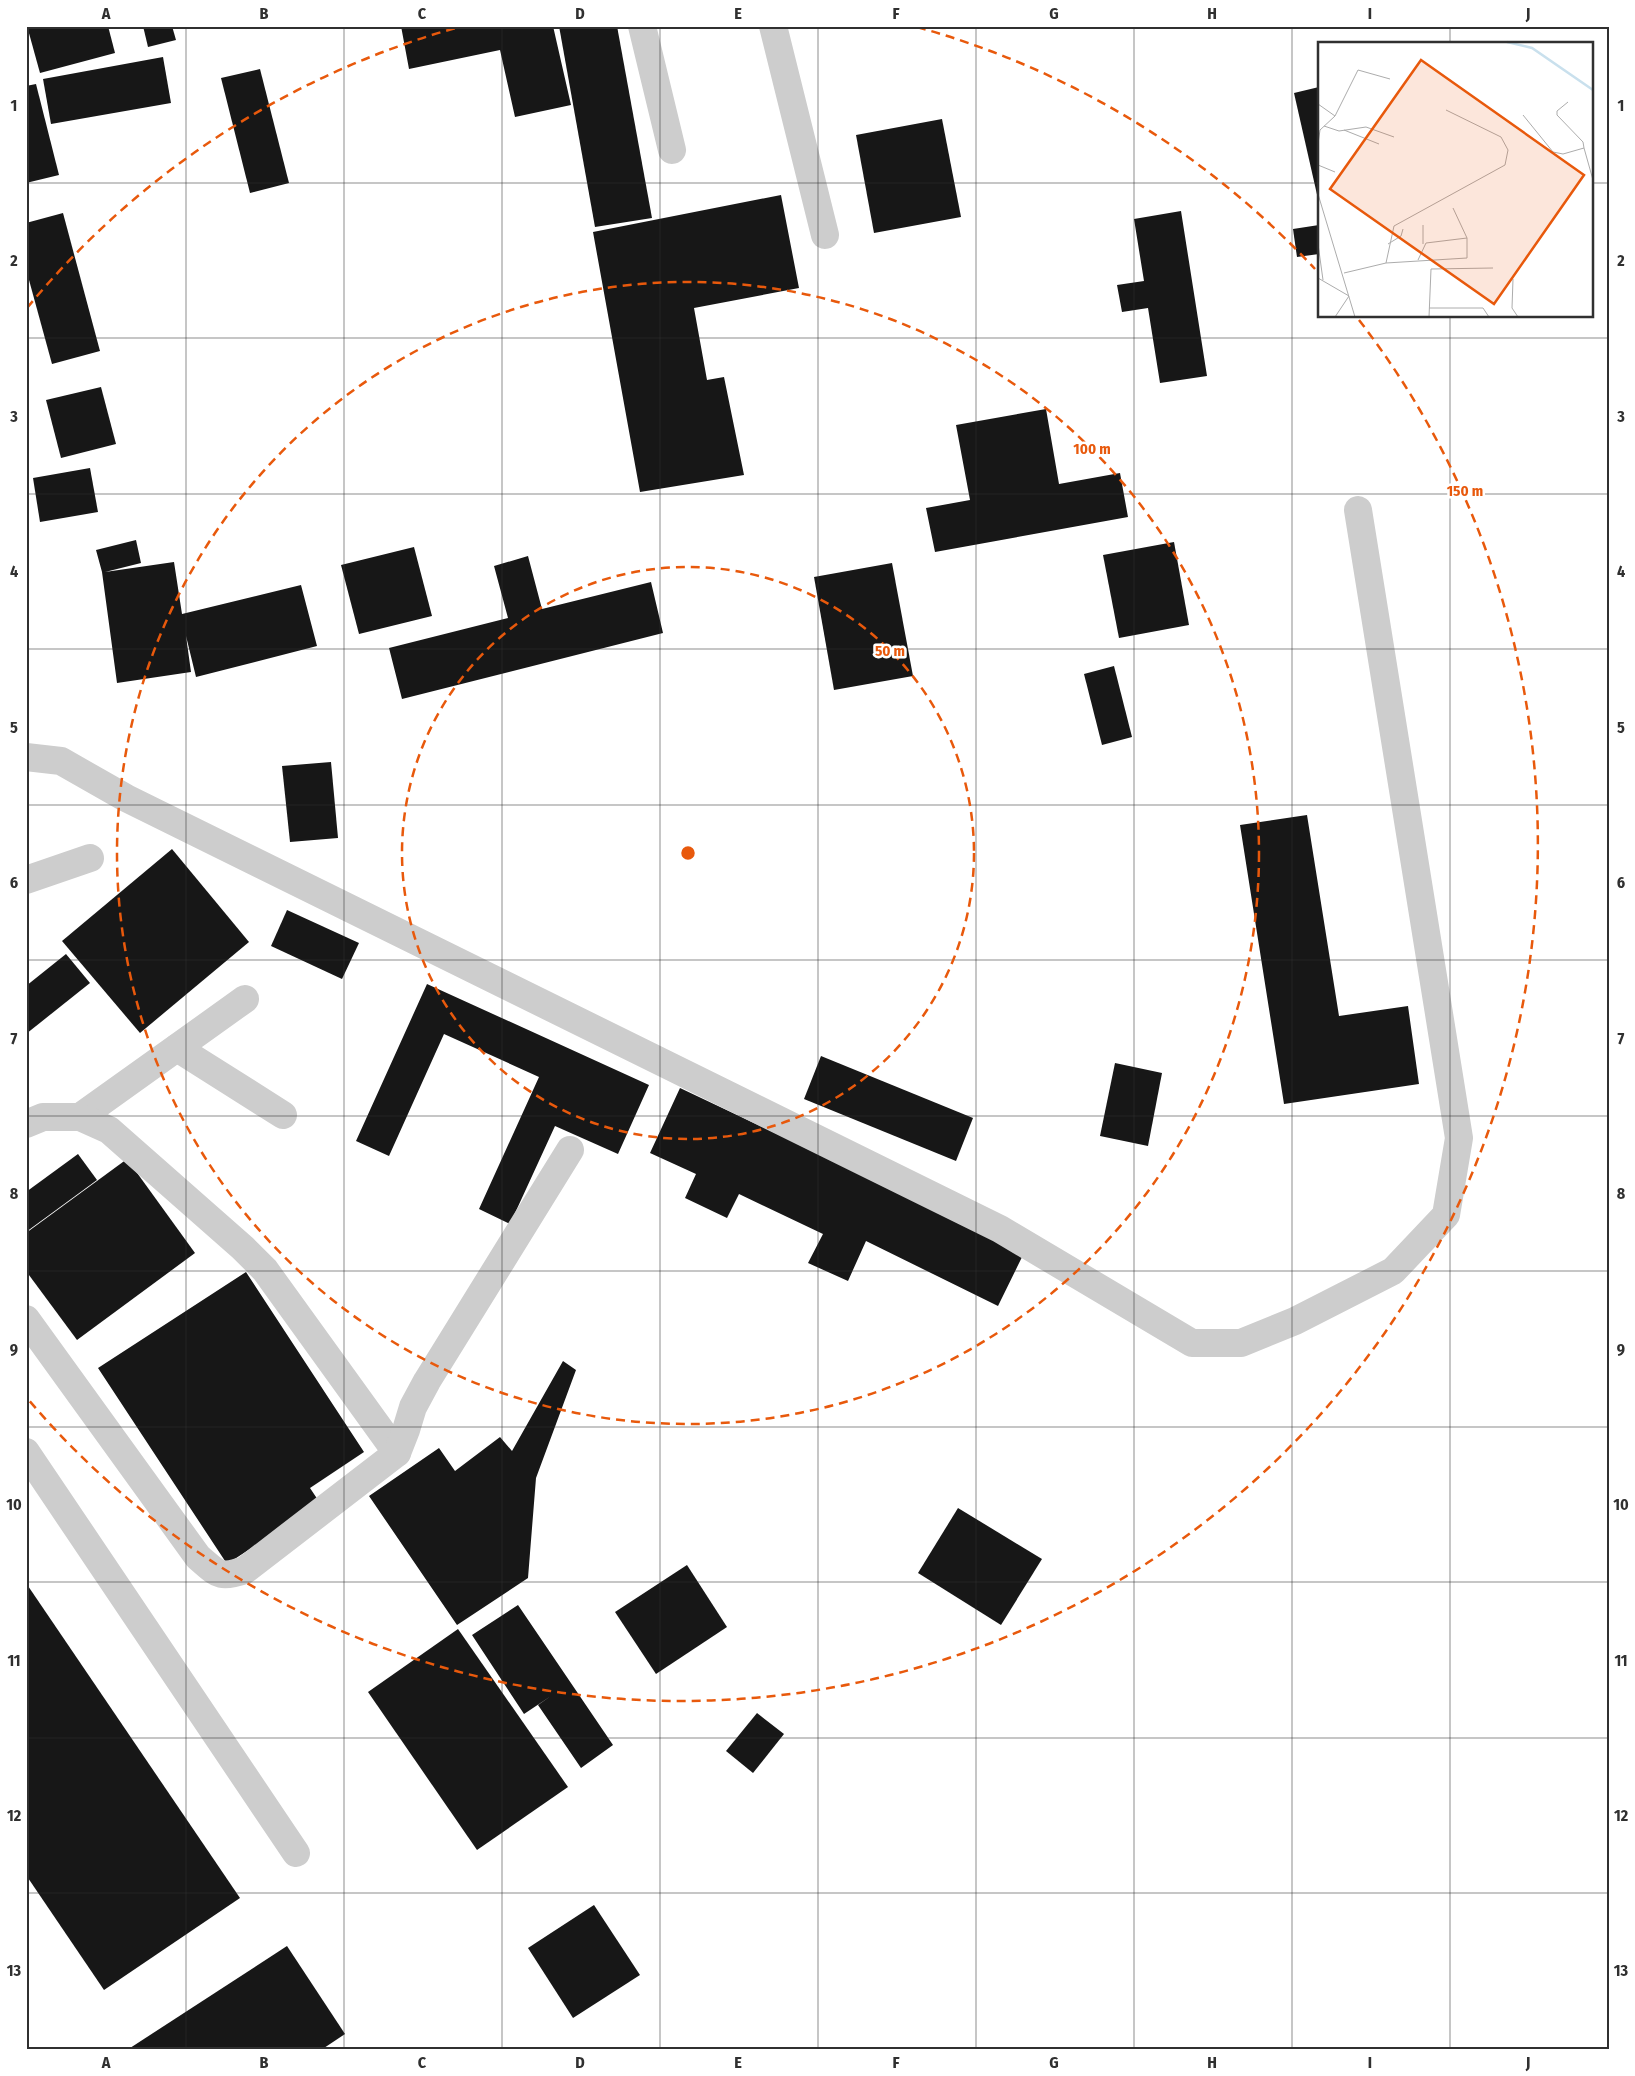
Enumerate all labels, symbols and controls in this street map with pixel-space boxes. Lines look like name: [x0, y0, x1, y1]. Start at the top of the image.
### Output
text: A: [101, 4, 111, 23]
text: B: [260, 4, 269, 23]
text: C: [418, 4, 427, 23]
text: D: [575, 4, 585, 23]
text: E: [734, 4, 742, 23]
text: F: [892, 4, 900, 23]
text: G: [1049, 4, 1059, 23]
text: H: [1207, 4, 1217, 23]
text: I: [1368, 4, 1372, 23]
text: J: [1525, 4, 1530, 23]
inset map: [1318, 42, 1592, 318]
text: 1: [11, 96, 17, 115]
text: 1: [1618, 96, 1624, 115]
text: 2: [9, 251, 18, 270]
text: 2: [1616, 251, 1625, 270]
text: 3: [9, 407, 18, 426]
text: 3: [1616, 407, 1625, 426]
text: 100 m: [1073, 440, 1111, 458]
text: 150 m: [1447, 482, 1483, 500]
text: 4: [10, 562, 18, 581]
text: 4: [1617, 562, 1625, 581]
text: 50 m: [875, 642, 905, 660]
text: 5: [10, 718, 18, 737]
text: 5: [1617, 718, 1625, 737]
centre of rings: [679, 844, 697, 862]
text: 6: [10, 873, 18, 892]
text: 6: [1617, 873, 1625, 892]
text: 7: [11, 1029, 18, 1048]
text: 7: [1618, 1029, 1625, 1048]
text: 8: [10, 1184, 19, 1203]
text: 8: [1617, 1184, 1626, 1203]
text: 9: [10, 1340, 18, 1359]
text: 9: [1617, 1340, 1625, 1359]
text: 10: [6, 1495, 22, 1514]
text: 10: [1613, 1495, 1629, 1514]
text: 11: [7, 1651, 21, 1670]
text: 11: [1614, 1651, 1628, 1670]
text: 12: [7, 1806, 22, 1825]
text: 12: [1614, 1806, 1629, 1825]
text: 13: [7, 1961, 22, 1980]
text: 13: [1614, 1961, 1629, 1980]
text: A: [101, 2053, 111, 2072]
text: B: [260, 2053, 269, 2072]
text: C: [418, 2053, 427, 2072]
text: D: [575, 2053, 585, 2072]
text: E: [734, 2053, 742, 2072]
text: F: [892, 2053, 900, 2072]
text: G: [1049, 2053, 1059, 2072]
text: H: [1207, 2053, 1217, 2072]
text: I: [1368, 2053, 1372, 2072]
text: J: [1525, 2053, 1530, 2072]

